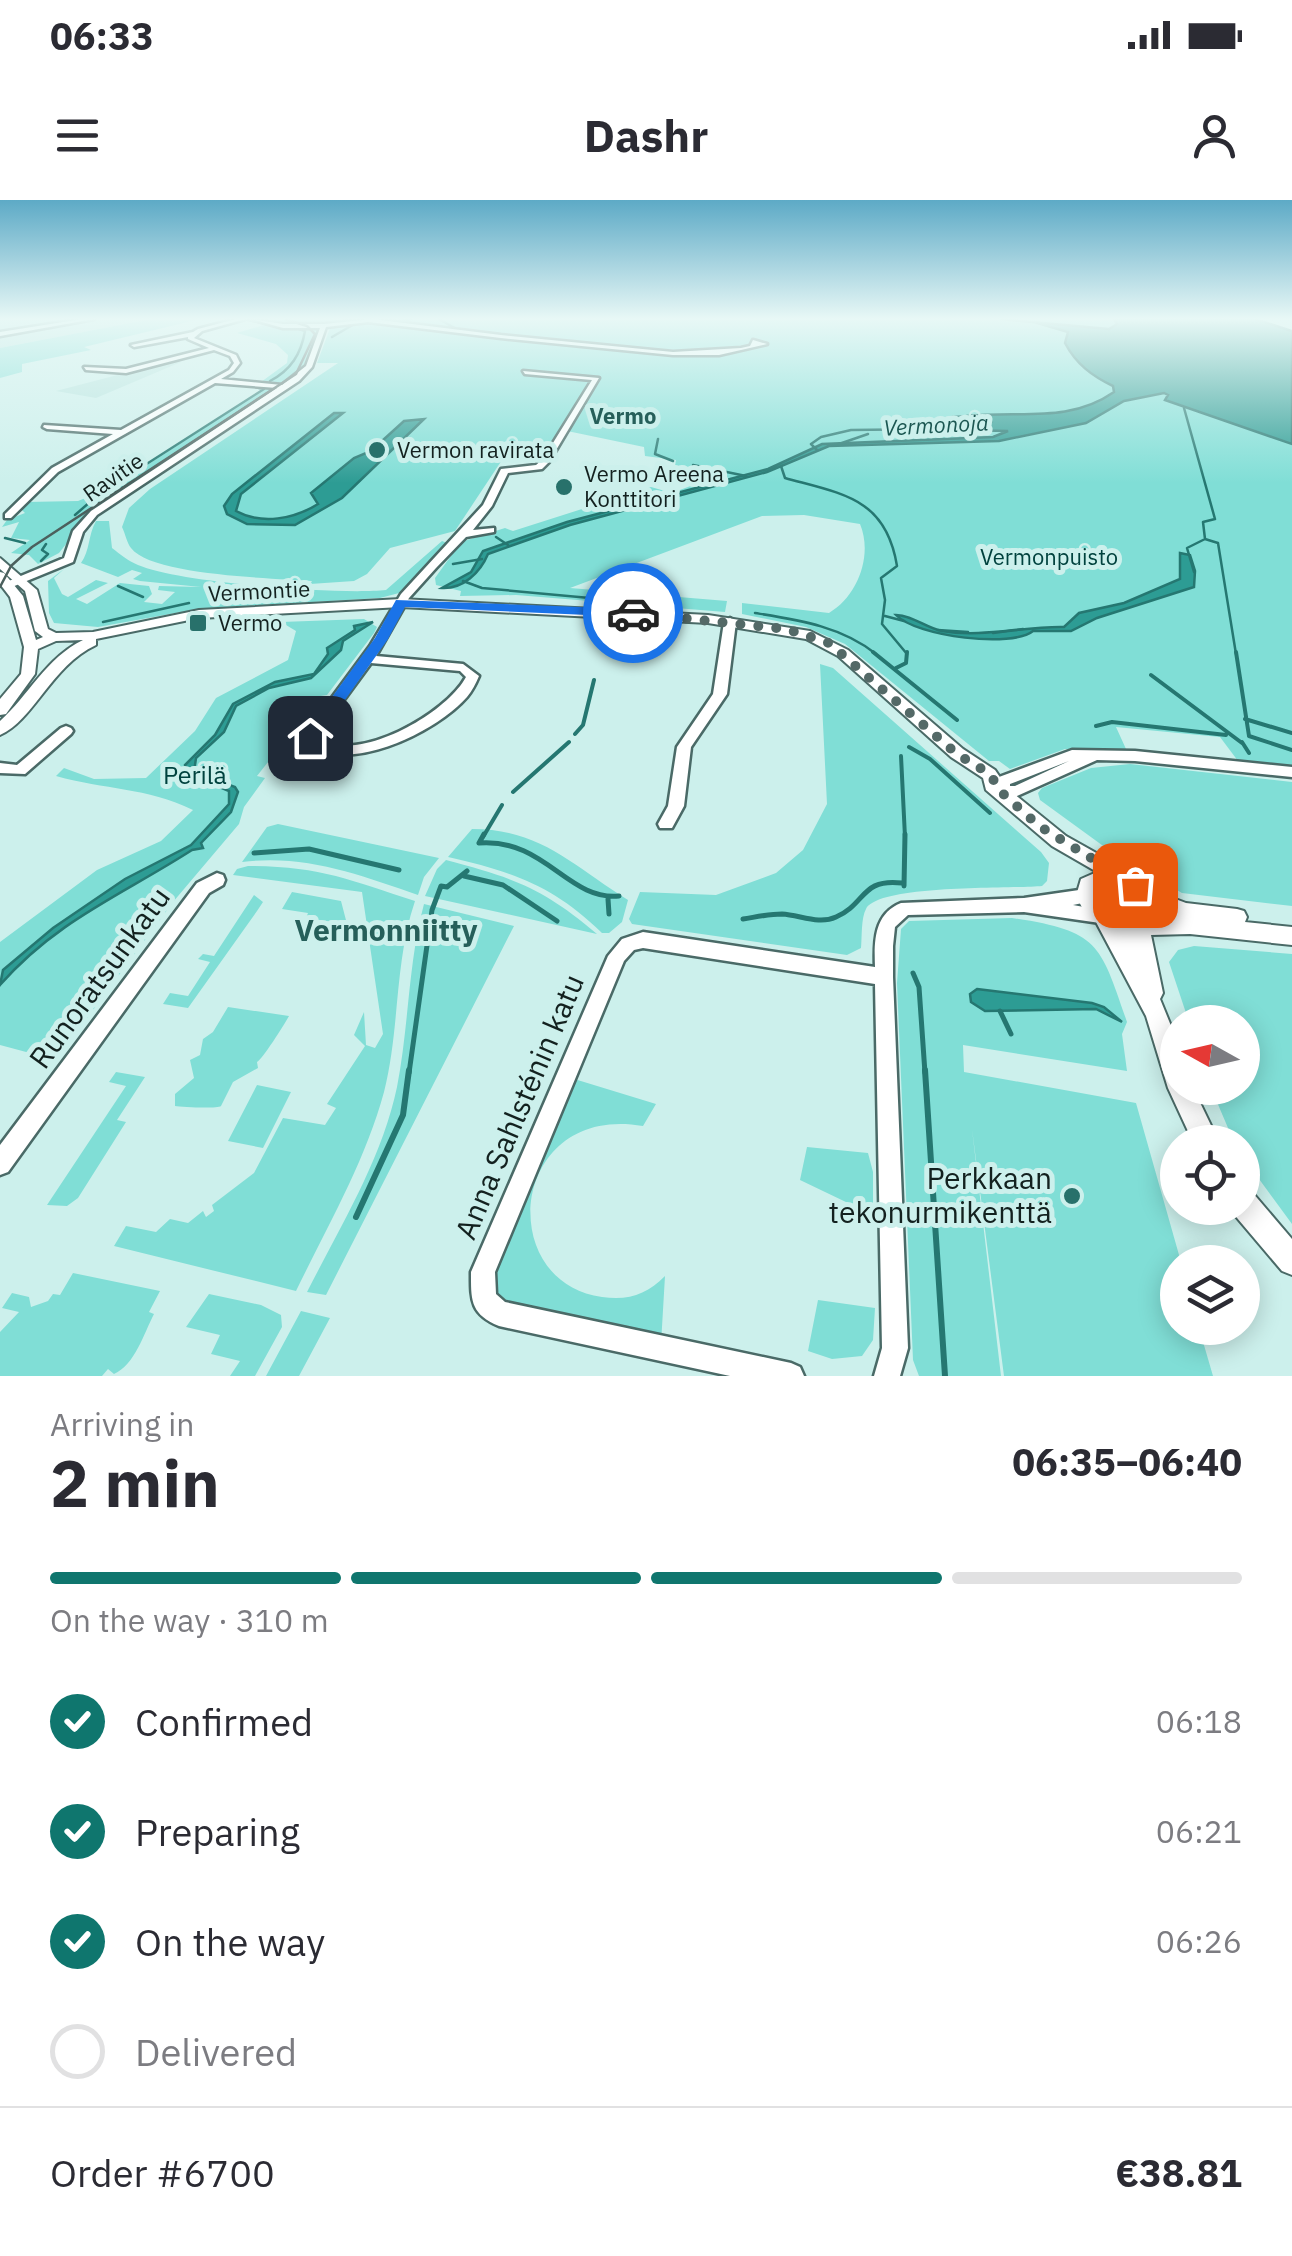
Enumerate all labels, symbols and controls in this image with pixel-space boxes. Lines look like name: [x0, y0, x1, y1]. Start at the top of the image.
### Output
text: 06:33: [50, 11, 154, 60]
text: Dashr: [584, 106, 708, 164]
icon: menu: [50, 108, 105, 163]
icon: person: [1187, 108, 1242, 163]
district label: Vermo: [590, 401, 656, 430]
water label: Vermonoja: [883, 407, 989, 442]
place label: Vermon ravirata: [397, 435, 554, 464]
marker: Vermon ravirata: [366, 439, 388, 461]
street label: Ravitie: [77, 445, 148, 508]
place label: Vermo Areena Konttitori: [584, 459, 724, 513]
marker: Vermo Areena Konttitori: [553, 476, 575, 498]
park label: Vermonpuisto: [980, 542, 1118, 571]
courier: [583, 563, 683, 663]
street label: Vermontie: [207, 573, 311, 608]
icon: car: [606, 586, 661, 641]
place label: Vermo: [218, 608, 282, 637]
marker: Vermo: [187, 612, 209, 634]
pin: [268, 696, 353, 781]
icon: home: [283, 711, 338, 766]
park label: Perilä: [163, 758, 227, 791]
pin: [1093, 843, 1178, 928]
icon: bag: [1108, 858, 1163, 913]
street label: Runoratsunkatu: [20, 878, 178, 1076]
district label: Vermonniitty: [295, 910, 477, 949]
street label: Anna Sahlsténin katu: [445, 968, 592, 1245]
north arrow: [1160, 1005, 1260, 1105]
map controls: [1160, 1005, 1260, 1345]
button: locate: [1160, 1125, 1260, 1225]
place label: Perkkaan tekonurmikenttä: [829, 1158, 1052, 1231]
marker: Perkkaan tekonurmikenttä: [1061, 1185, 1083, 1207]
button: layers: [1160, 1245, 1260, 1345]
text: Arriving in: [50, 1403, 195, 1445]
text: 06:35–06:40: [1012, 1437, 1242, 1486]
text: 2 min: [50, 1440, 220, 1525]
text: On the way · 310 m: [50, 1599, 329, 1641]
icon: check: [50, 1694, 105, 1749]
text: Confirmed: [135, 1697, 313, 1746]
text: 06:18: [1156, 1700, 1242, 1742]
icon: check: [50, 1804, 105, 1859]
text: Preparing: [135, 1807, 300, 1856]
text: 06:21: [1156, 1810, 1242, 1852]
icon: check: [50, 1914, 105, 1969]
text: On the way: [135, 1917, 325, 1966]
text: 06:26: [1156, 1920, 1242, 1962]
text: Delivered: [135, 2027, 297, 2076]
text: Order #6700: [50, 2148, 275, 2197]
text: €38.81: [1115, 2148, 1242, 2197]

